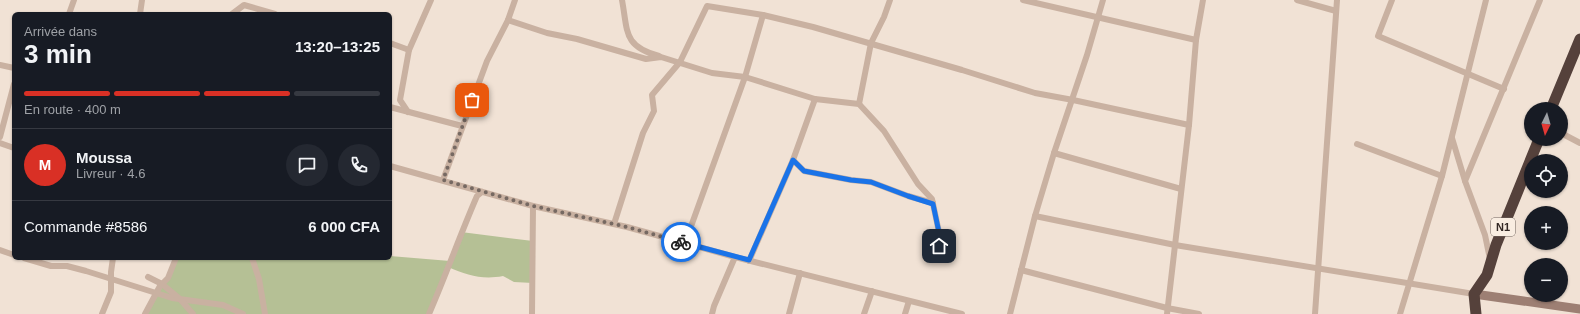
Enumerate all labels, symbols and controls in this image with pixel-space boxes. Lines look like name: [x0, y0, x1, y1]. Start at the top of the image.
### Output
text: Arrivée dans: [24, 24, 97, 39]
text: 13:20–13:25: [295, 38, 380, 55]
text: 3 min: [24, 39, 92, 69]
pin: [455, 83, 489, 117]
icon: bag: [461, 89, 483, 111]
text: En route · 400 m: [24, 102, 121, 117]
north arrow: [1524, 102, 1568, 146]
map controls: [1524, 102, 1568, 302]
button: chat: [286, 144, 328, 186]
button: phone: [338, 144, 380, 186]
text: Moussa: [76, 149, 132, 166]
button: locate: [1524, 154, 1568, 198]
text: M: [39, 156, 51, 173]
text: Livreur · 4.6: [76, 166, 145, 181]
button: +: [1524, 206, 1568, 250]
text: Commande #8586: [24, 218, 147, 235]
text: 6 000 CFA: [308, 218, 380, 235]
road number: N1: [1491, 218, 1515, 236]
courier: [661, 222, 701, 262]
pin: [922, 229, 956, 263]
icon: bike: [670, 231, 692, 253]
icon: home: [928, 235, 950, 257]
button: −: [1524, 258, 1568, 302]

